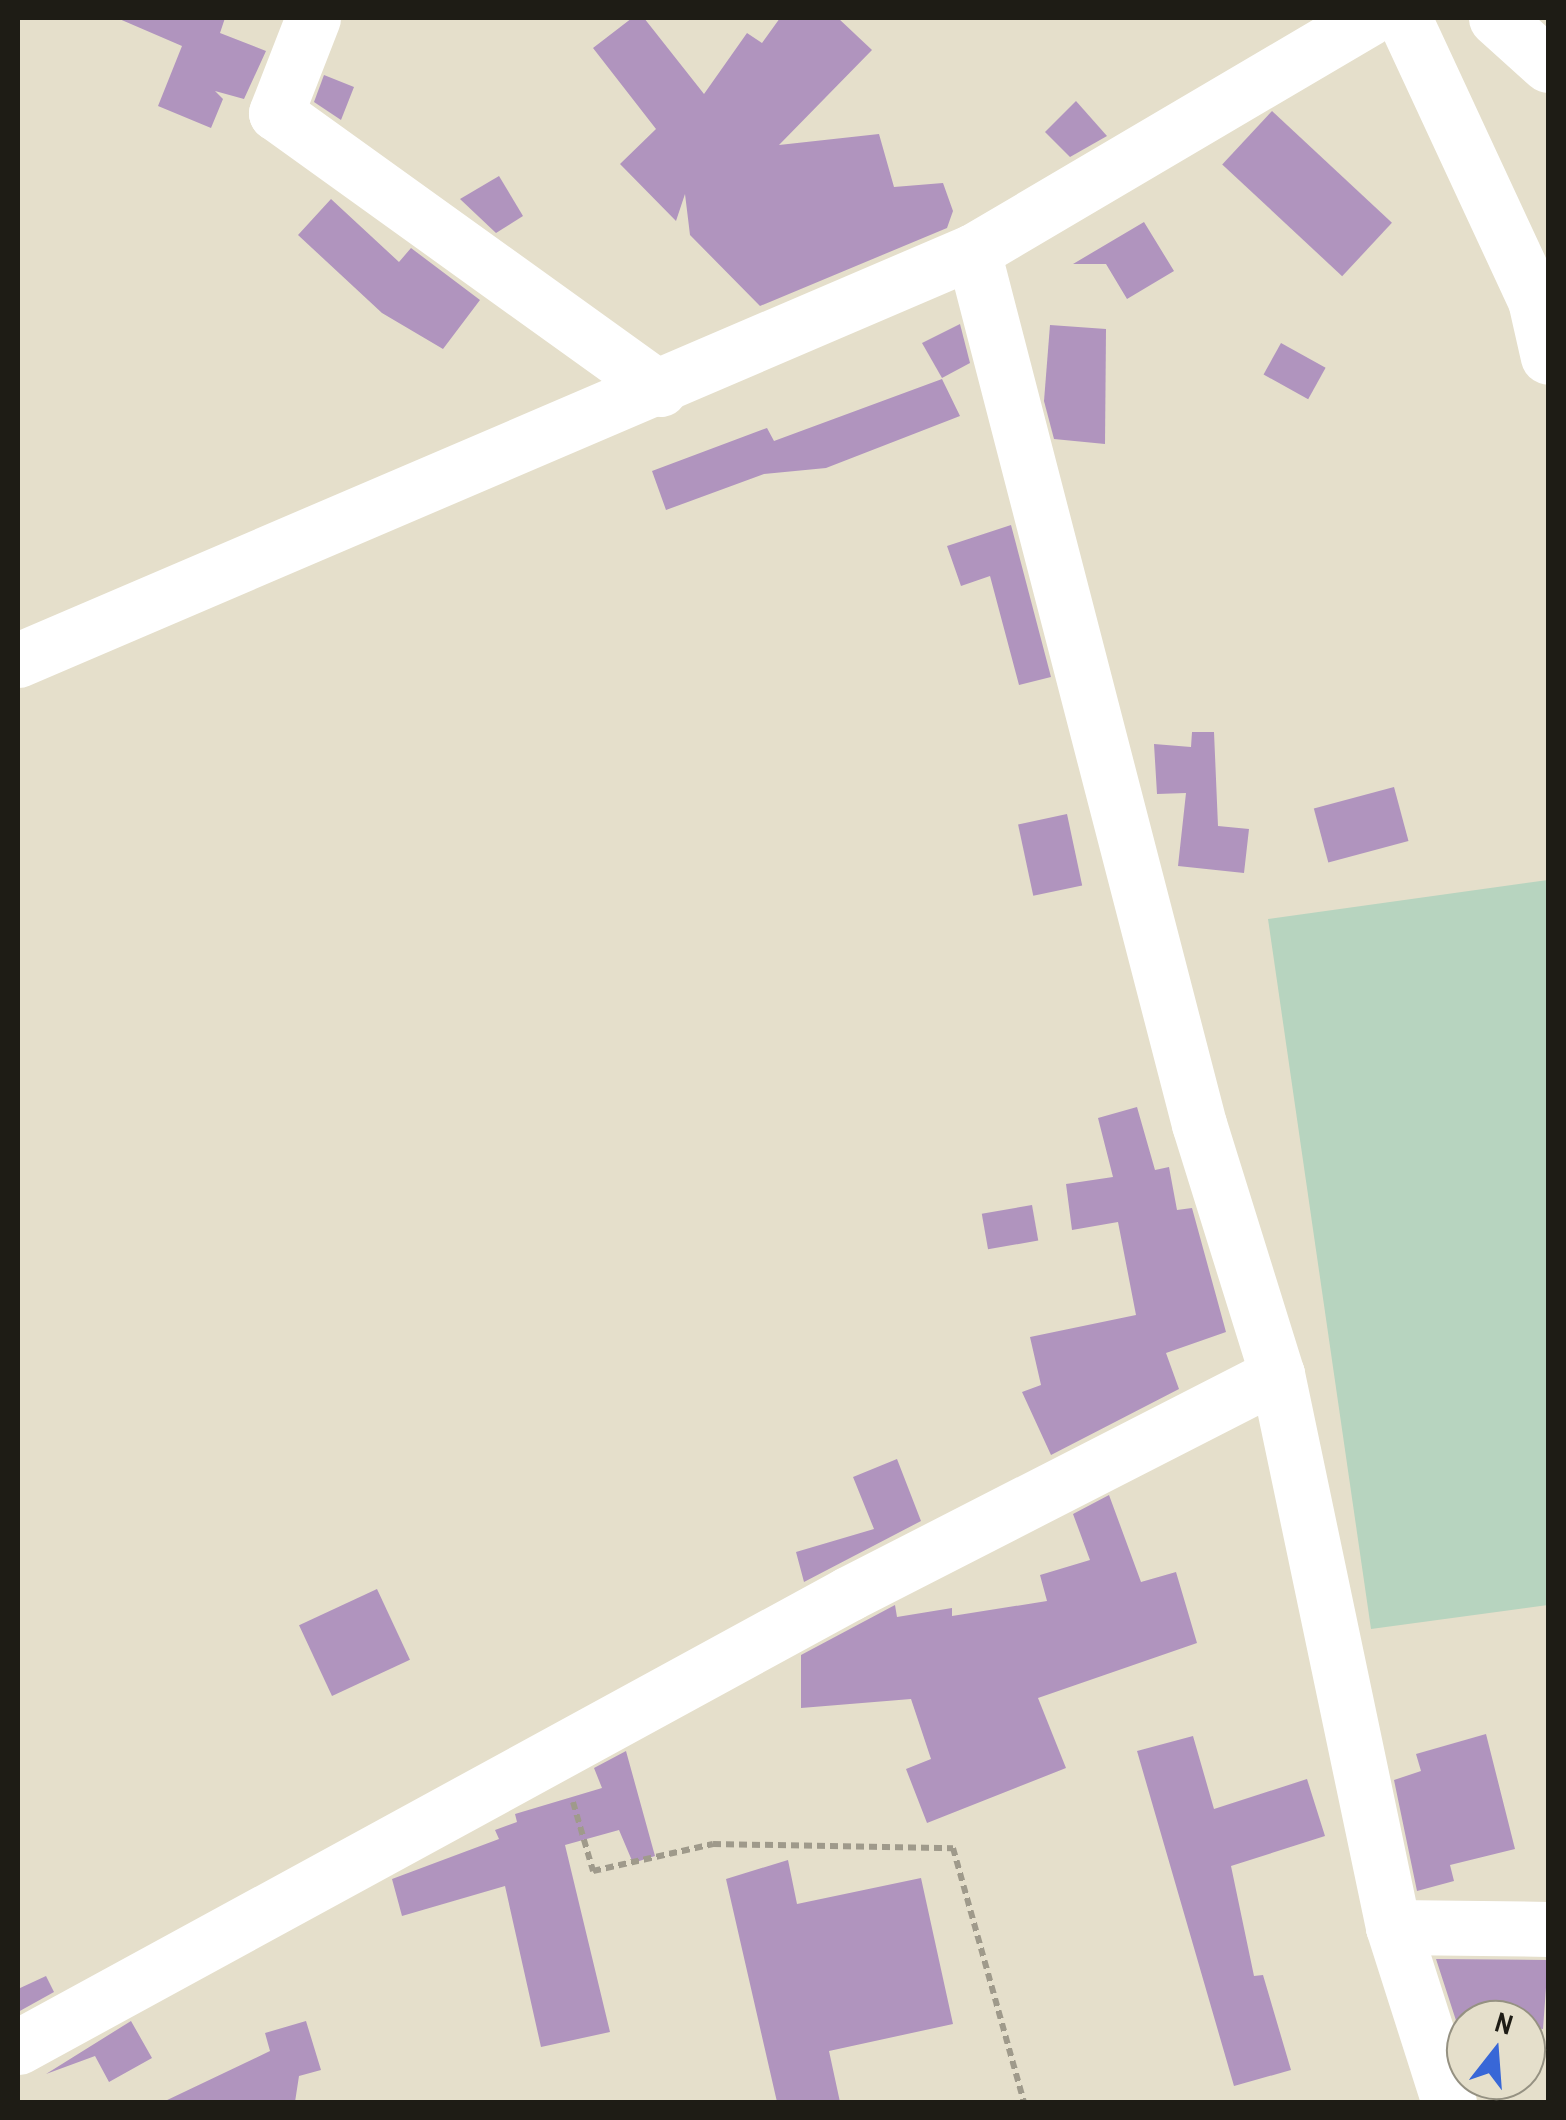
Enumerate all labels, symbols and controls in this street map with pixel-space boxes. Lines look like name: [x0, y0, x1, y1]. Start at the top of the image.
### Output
north arrow: [1446, 2000, 1546, 2100]
text: N: [1491, 2003, 1518, 2044]

